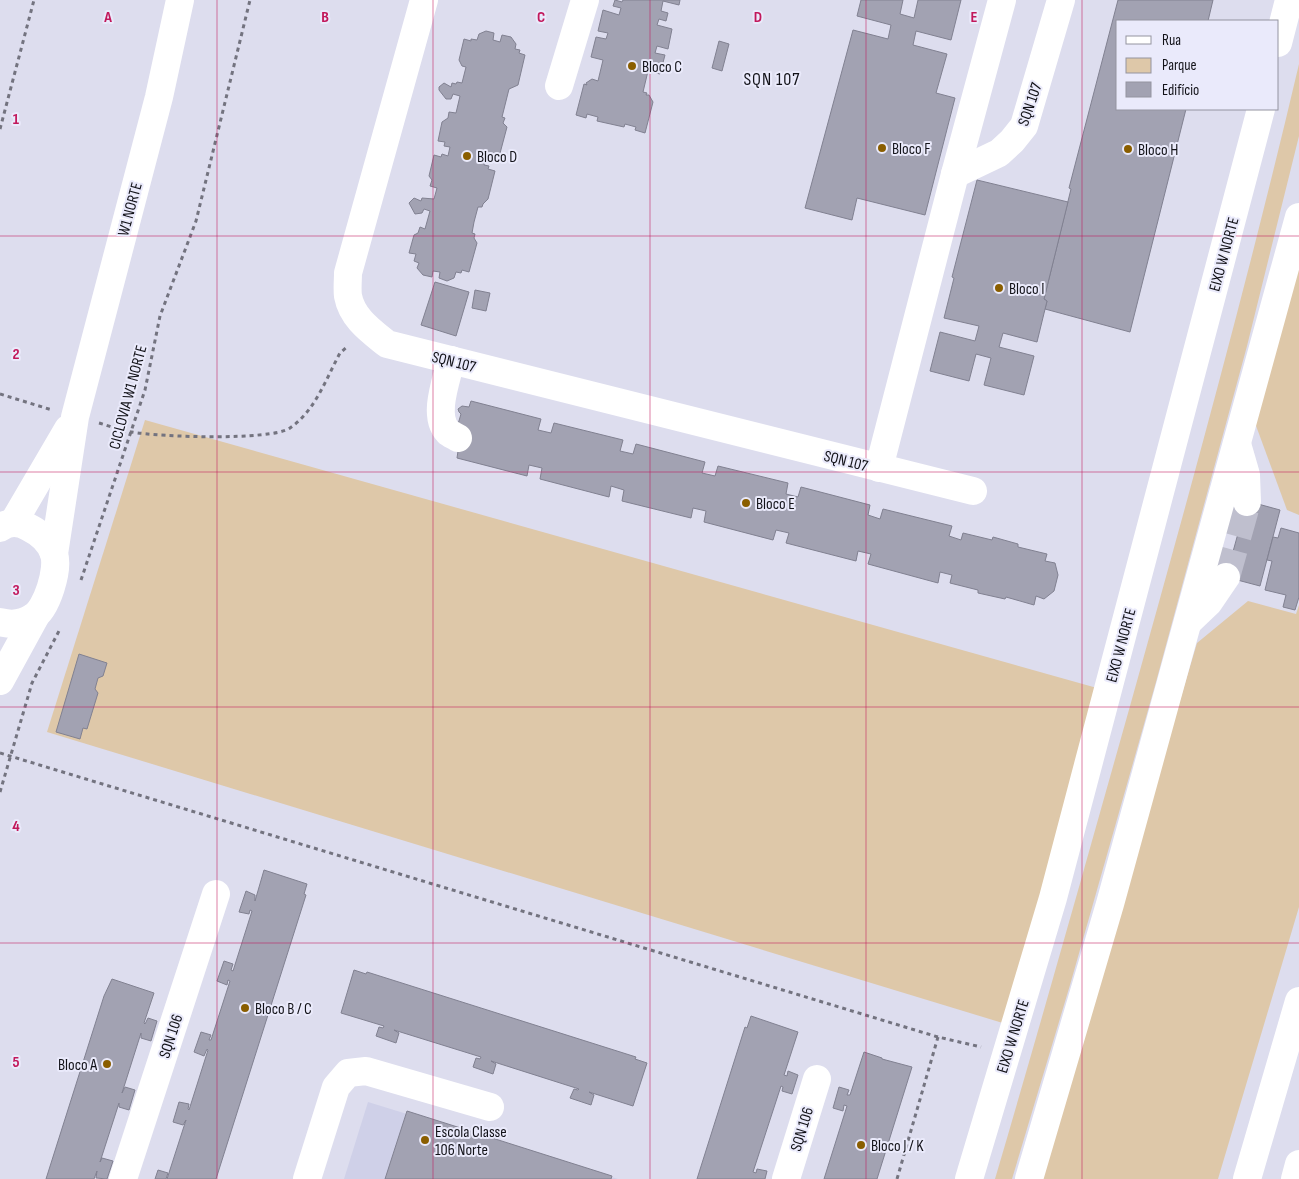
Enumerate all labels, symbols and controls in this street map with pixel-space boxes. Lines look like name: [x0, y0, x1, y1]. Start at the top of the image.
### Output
text: A: [103, 8, 112, 27]
text: B: [321, 8, 329, 27]
text: C: [537, 8, 545, 27]
text: D: [754, 8, 762, 27]
text: E: [971, 8, 978, 27]
legend: [1116, 20, 1279, 110]
text: Rua: [1162, 31, 1181, 50]
text: Parque: [1162, 56, 1197, 75]
place label: Bloco C: [642, 58, 682, 77]
marker: Bloco C: [626, 60, 638, 72]
district label: SQN 107: [743, 69, 801, 90]
street label: SQN 107: [1014, 80, 1047, 129]
text: Edifício: [1162, 81, 1199, 100]
text: 1: [13, 110, 20, 129]
place label: Bloco F: [892, 140, 931, 159]
place label: Bloco H: [1138, 141, 1178, 160]
marker: Bloco F: [876, 142, 888, 154]
marker: Bloco H: [1122, 143, 1134, 155]
place label: Bloco D: [477, 148, 517, 167]
marker: Bloco D: [461, 150, 473, 162]
street label: W1 NORTE: [114, 180, 147, 238]
street label: EIXO W NORTE: [1205, 215, 1243, 294]
place label: Bloco I: [1009, 280, 1045, 299]
marker: Bloco I: [993, 282, 1005, 294]
street label: CICLOVIA W1 NORTE: [105, 343, 151, 451]
text: 2: [12, 345, 20, 364]
street label: SQN 107: [430, 348, 478, 377]
street label: SQN 107: [822, 447, 870, 476]
place label: Bloco E: [756, 495, 795, 514]
marker: Bloco E: [740, 497, 752, 509]
text: 3: [12, 581, 20, 600]
street label: EIXO W NORTE: [1102, 606, 1140, 685]
text: 4: [12, 817, 20, 836]
street label: EIXO W NORTE: [993, 997, 1034, 1076]
place label: Bloco B / C: [255, 1000, 312, 1019]
marker: Bloco B / C: [239, 1002, 251, 1014]
street label: SQN 106: [155, 1012, 187, 1061]
text: 5: [12, 1053, 20, 1072]
place label: Bloco A: [58, 1056, 97, 1075]
marker: Bloco A: [101, 1058, 113, 1070]
street label: SQN 106: [787, 1105, 818, 1154]
place label: Escola Classe 106 Norte: [435, 1123, 507, 1160]
marker: Escola Classe 106 Norte: [419, 1134, 431, 1146]
place label: Bloco J / K: [871, 1137, 924, 1156]
marker: Bloco J / K: [855, 1139, 867, 1151]

